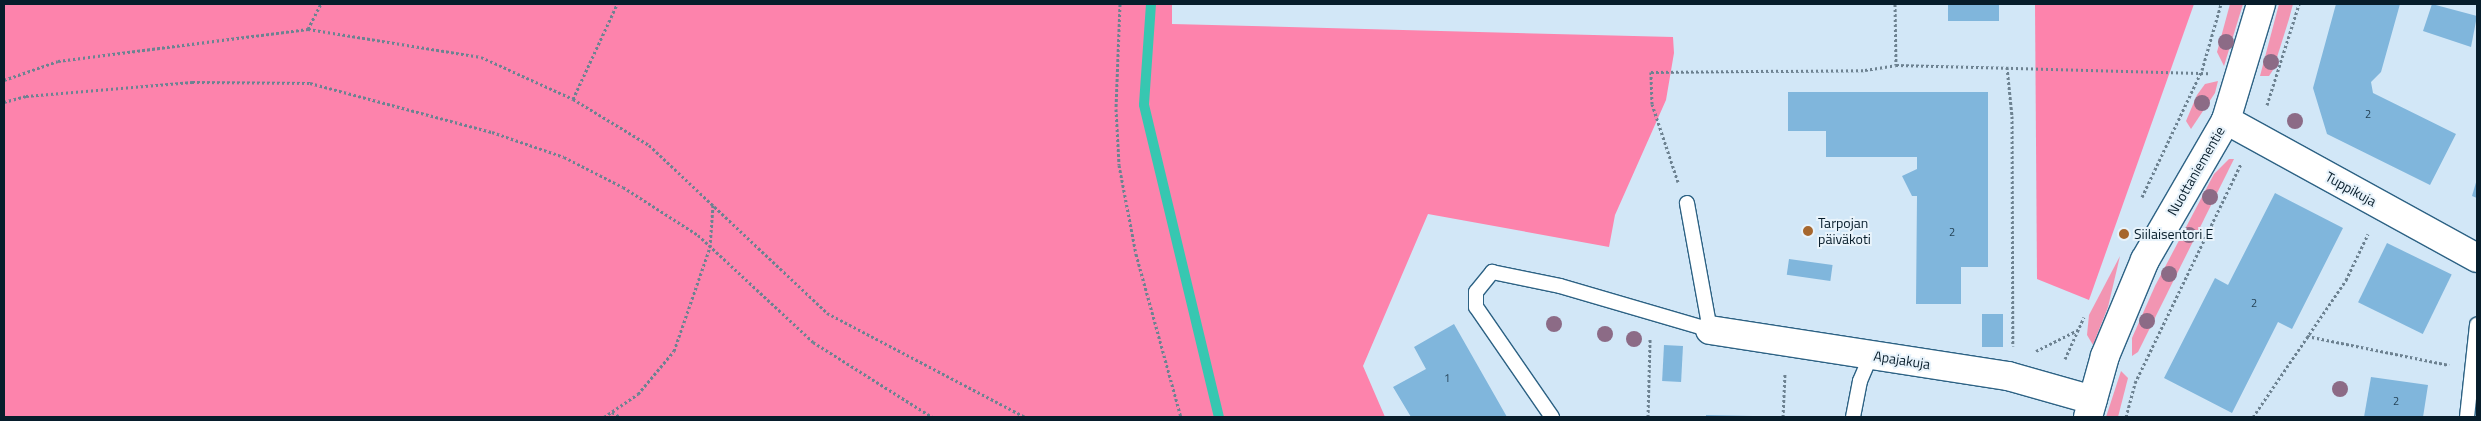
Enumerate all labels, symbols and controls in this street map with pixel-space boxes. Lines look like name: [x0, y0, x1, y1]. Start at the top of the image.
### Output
house number: 2: [2365, 107, 2371, 121]
street label: Nuottaniementie: [2164, 123, 2228, 219]
street label: Tuppikuja: [2323, 168, 2379, 210]
place label: Tarpojan päiväkoti: [1818, 215, 1871, 248]
marker: Tarpojan päiväkoti: [1802, 225, 1814, 237]
house number: 2: [1949, 225, 1955, 239]
place label: Siilaisentori E: [2134, 226, 2213, 242]
marker: Siilaisentori E: [2118, 228, 2130, 240]
house number: 2: [2251, 296, 2257, 310]
street label: Apajakuja: [1873, 347, 1931, 373]
house number: 1: [1444, 371, 1450, 385]
house number: 2: [2393, 394, 2399, 408]

